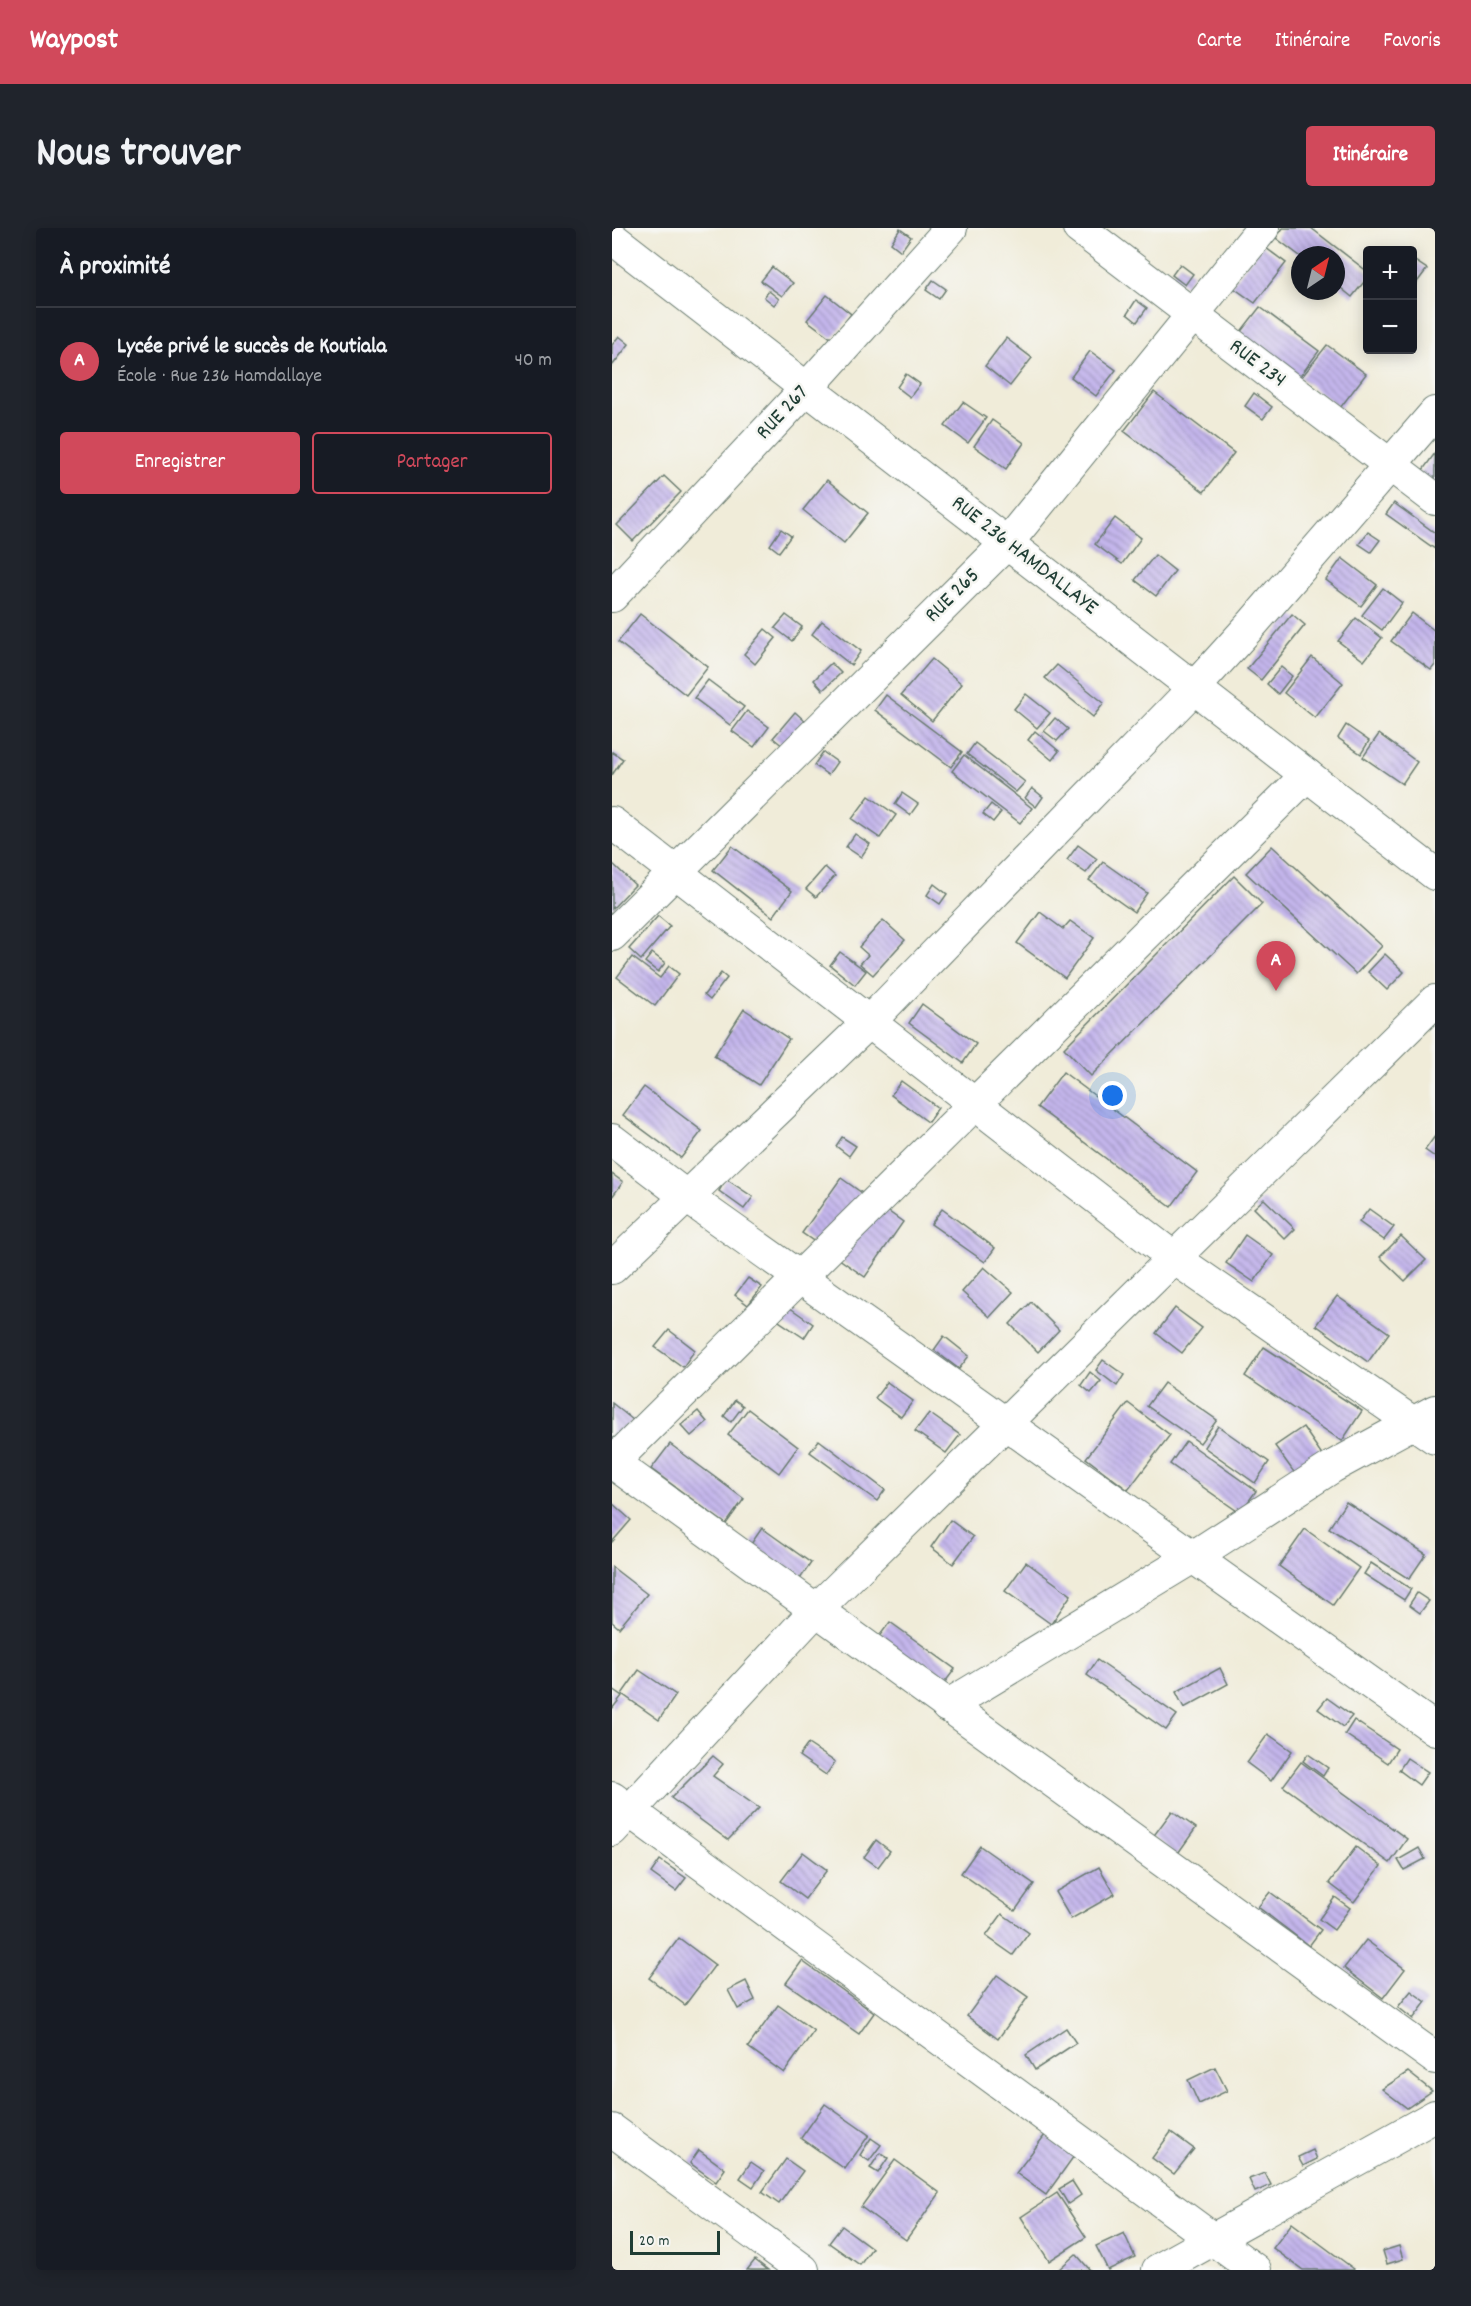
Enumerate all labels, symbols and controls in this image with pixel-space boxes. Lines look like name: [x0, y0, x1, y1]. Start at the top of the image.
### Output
text: Waypost: [30, 22, 118, 62]
text: Carte: [1197, 27, 1242, 57]
text: Itinéraire: [1275, 27, 1350, 57]
text: Favoris: [1383, 27, 1441, 57]
text: Nous trouver: [36, 126, 240, 186]
button: Itinéraire: [1306, 126, 1435, 186]
north arrow: [1291, 246, 1345, 300]
map controls: [1363, 246, 1417, 354]
button: +: [1363, 246, 1417, 300]
text: À proximité: [60, 249, 170, 286]
button: −: [1363, 300, 1417, 354]
text: Lycée privé le succès de Koutiala: [117, 332, 387, 363]
street label: RUE 234: [1222, 332, 1292, 396]
text: A: [74, 347, 85, 375]
text: 40 m: [514, 347, 552, 375]
text: École · Rue 236 Hamdallaye: [117, 363, 322, 391]
street label: RUE 267: [749, 379, 817, 447]
button: Enregistrer: [60, 432, 300, 494]
button: Partager: [312, 432, 552, 494]
street label: RUE 236 HAMDALLAYE: [944, 489, 1104, 623]
street label: RUE 265: [918, 561, 988, 631]
pin: A: [1256, 942, 1296, 991]
your location: [1098, 1081, 1127, 1110]
scale bar: [630, 2228, 720, 2256]
text: 20 m: [639, 2230, 669, 2253]

